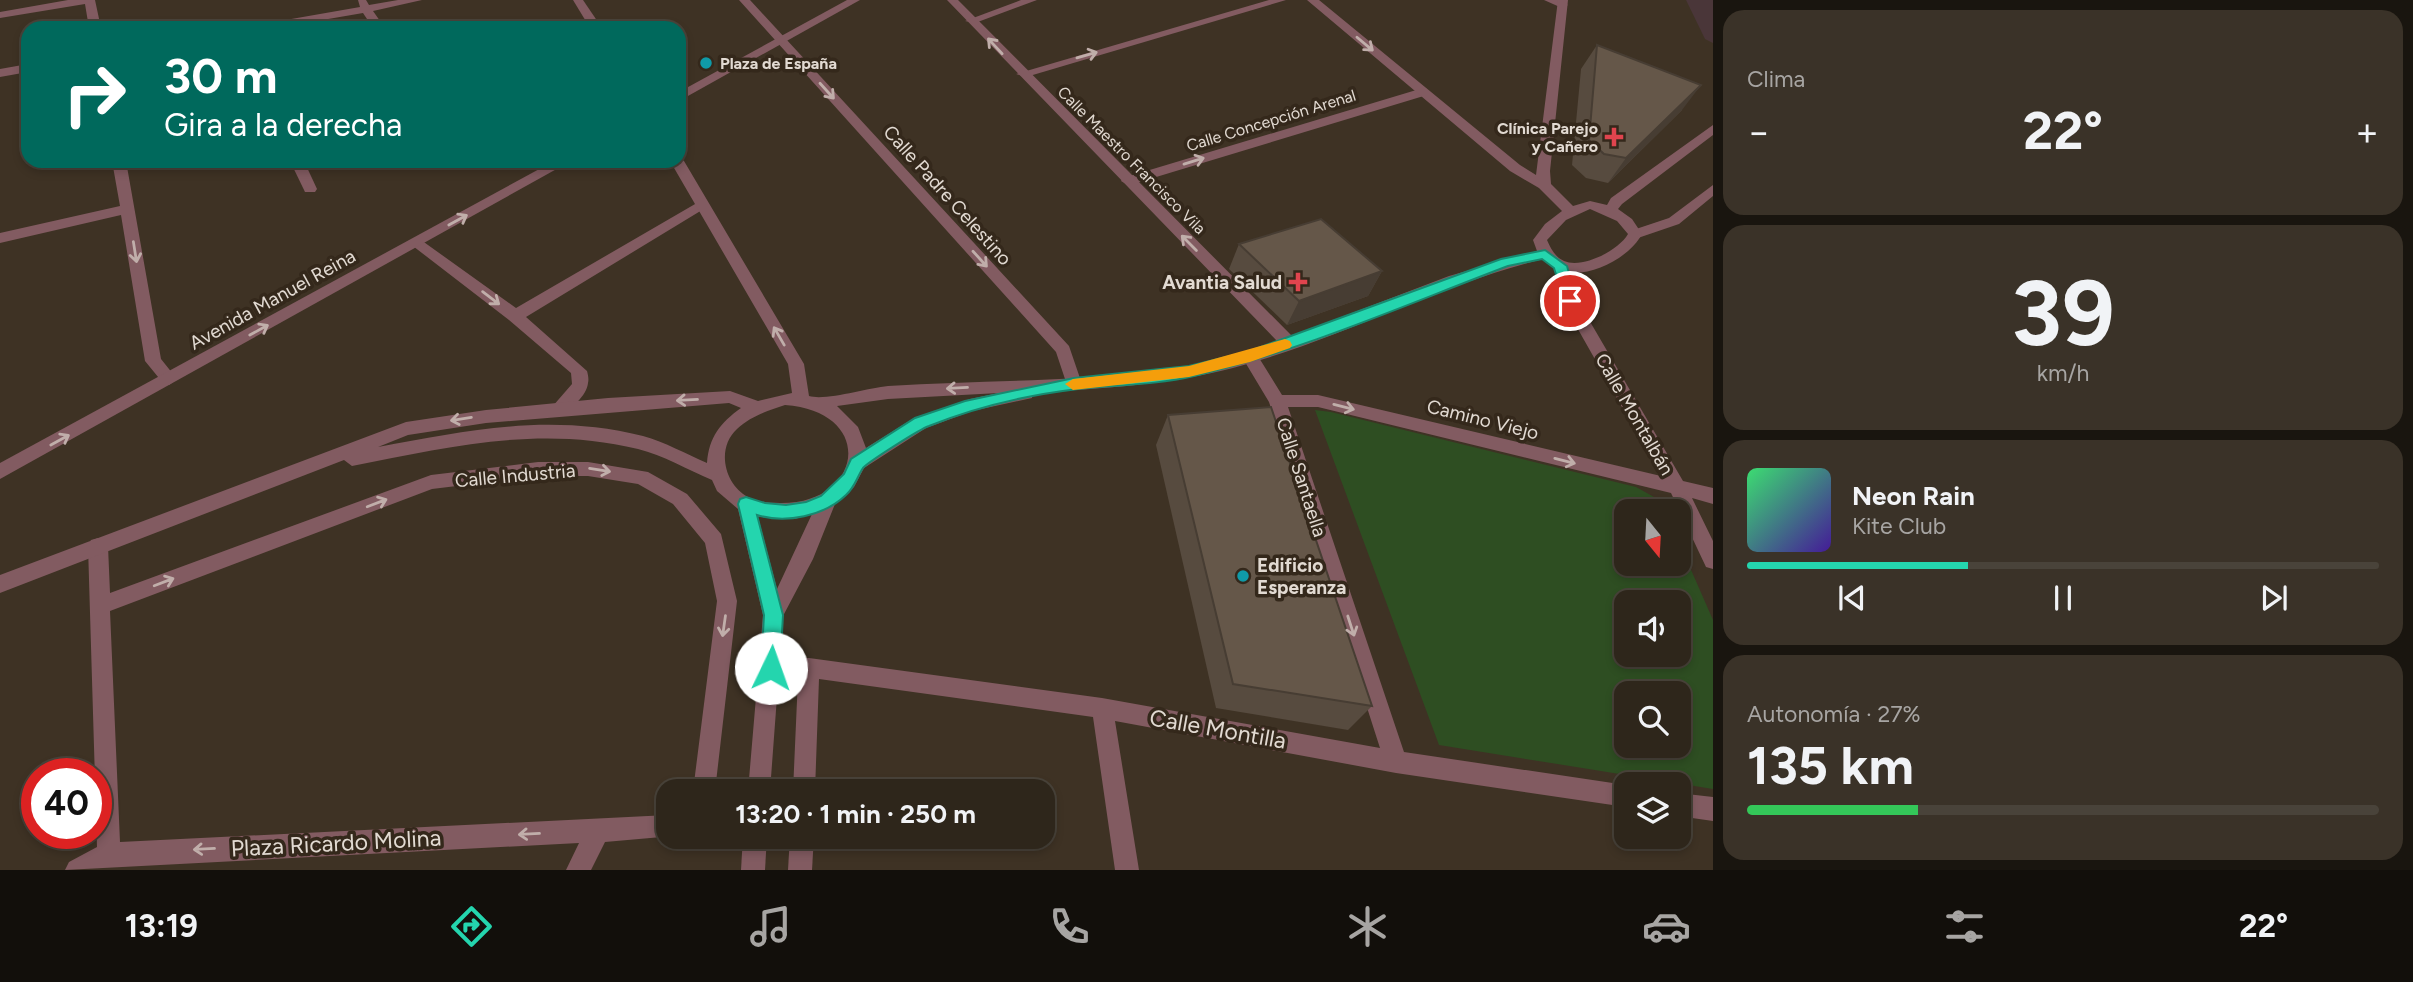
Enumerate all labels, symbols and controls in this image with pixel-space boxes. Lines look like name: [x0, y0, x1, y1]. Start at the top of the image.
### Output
one-way arrow: [1356, 35, 1374, 51]
one-way arrow: [987, 37, 1003, 55]
text: 30 m: [164, 46, 277, 105]
one-way arrow: [1076, 48, 1098, 61]
icon: right: [49, 49, 140, 140]
place label: Plaza de España: [720, 54, 837, 73]
marker: Plaza de España: [698, 55, 714, 71]
text: Clima: [1747, 65, 1805, 93]
one-way arrow: [819, 82, 835, 100]
street label: Calle Maestro Francisco Vila: [1054, 82, 1210, 238]
street label: Calle Concepción Arenal: [1184, 86, 1358, 155]
text: 22°: [2023, 100, 2103, 162]
text: Gira a la derecha: [164, 106, 402, 144]
text: −: [1747, 109, 1771, 155]
text: +: [2355, 109, 2379, 155]
place label: Clínica Parejo y Cañero: [1497, 119, 1598, 156]
street label: Calle Padre Celestino: [879, 121, 1017, 270]
marker: Clínica Parejo y Cañero: [1604, 127, 1624, 147]
one-way arrow: [1182, 154, 1204, 167]
one-way arrow: [447, 213, 468, 226]
one-way arrow: [1181, 234, 1198, 251]
one-way arrow: [129, 240, 142, 263]
street label: Avenida Manuel Reina: [185, 244, 359, 355]
one-way arrow: [972, 250, 988, 268]
text: 39: [2011, 259, 2115, 368]
place label: Avantia Salud: [1162, 271, 1282, 294]
pin: [1540, 271, 1600, 331]
marker: Avantia Salud: [1288, 272, 1308, 292]
icon: arrive: [1551, 282, 1589, 320]
one-way arrow: [481, 291, 500, 305]
one-way arrow: [248, 323, 269, 336]
one-way arrow: [772, 326, 786, 346]
street label: Calle Montalbán: [1590, 349, 1679, 479]
text: km/h: [2037, 359, 2089, 387]
one-way arrow: [946, 382, 969, 395]
one-way arrow: [676, 393, 699, 406]
street label: Camino Viejo: [1425, 394, 1541, 444]
one-way arrow: [1332, 401, 1355, 414]
one-way arrow: [450, 413, 473, 426]
street label: Calle Santaella: [1271, 415, 1332, 540]
one-way arrow: [49, 432, 70, 446]
one-way arrow: [1553, 455, 1576, 468]
street label: Calle Industria: [454, 459, 576, 492]
one-way arrow: [588, 464, 611, 477]
text: Neon Rain: [1852, 480, 1975, 512]
one-way arrow: [366, 495, 388, 508]
north arrow: [1614, 499, 1690, 576]
map controls: [1614, 499, 1691, 849]
text: Kite Club: [1852, 512, 1946, 540]
place label: Edificio Esperanza: [1257, 554, 1346, 599]
marker: Edificio Esperanza: [1235, 568, 1251, 584]
one-way arrow: [153, 575, 175, 588]
icon: previous: [1833, 579, 1871, 617]
icon: pause: [2044, 579, 2082, 617]
icon: next: [2255, 579, 2293, 617]
button: sound: [1614, 590, 1691, 667]
one-way arrow: [717, 614, 730, 637]
one-way arrow: [1345, 615, 1358, 637]
position arrow: [734, 631, 808, 705]
button: search: [1614, 681, 1691, 758]
text: Autonomía · 27%: [1747, 700, 1921, 728]
street label: Calle Montilla: [1148, 703, 1288, 755]
text: 135 km: [1747, 735, 1914, 797]
speed limit sign: 40: [21, 758, 112, 849]
button: layers: [1614, 772, 1691, 849]
text: 13:20 · 1 min · 250 m: [735, 798, 976, 830]
street label: Plaza Ricardo Molina: [230, 824, 442, 862]
one-way arrow: [518, 827, 541, 840]
one-way arrow: [194, 843, 216, 856]
icon: directions: [447, 902, 496, 951]
icon: music: [746, 902, 795, 951]
icon: phone: [1045, 902, 1094, 951]
icon: climate: [1343, 902, 1392, 951]
icon: car: [1642, 902, 1691, 951]
icon: filters: [1940, 902, 1989, 951]
text: 13:19: [125, 907, 198, 945]
text: 22°: [2239, 907, 2288, 945]

